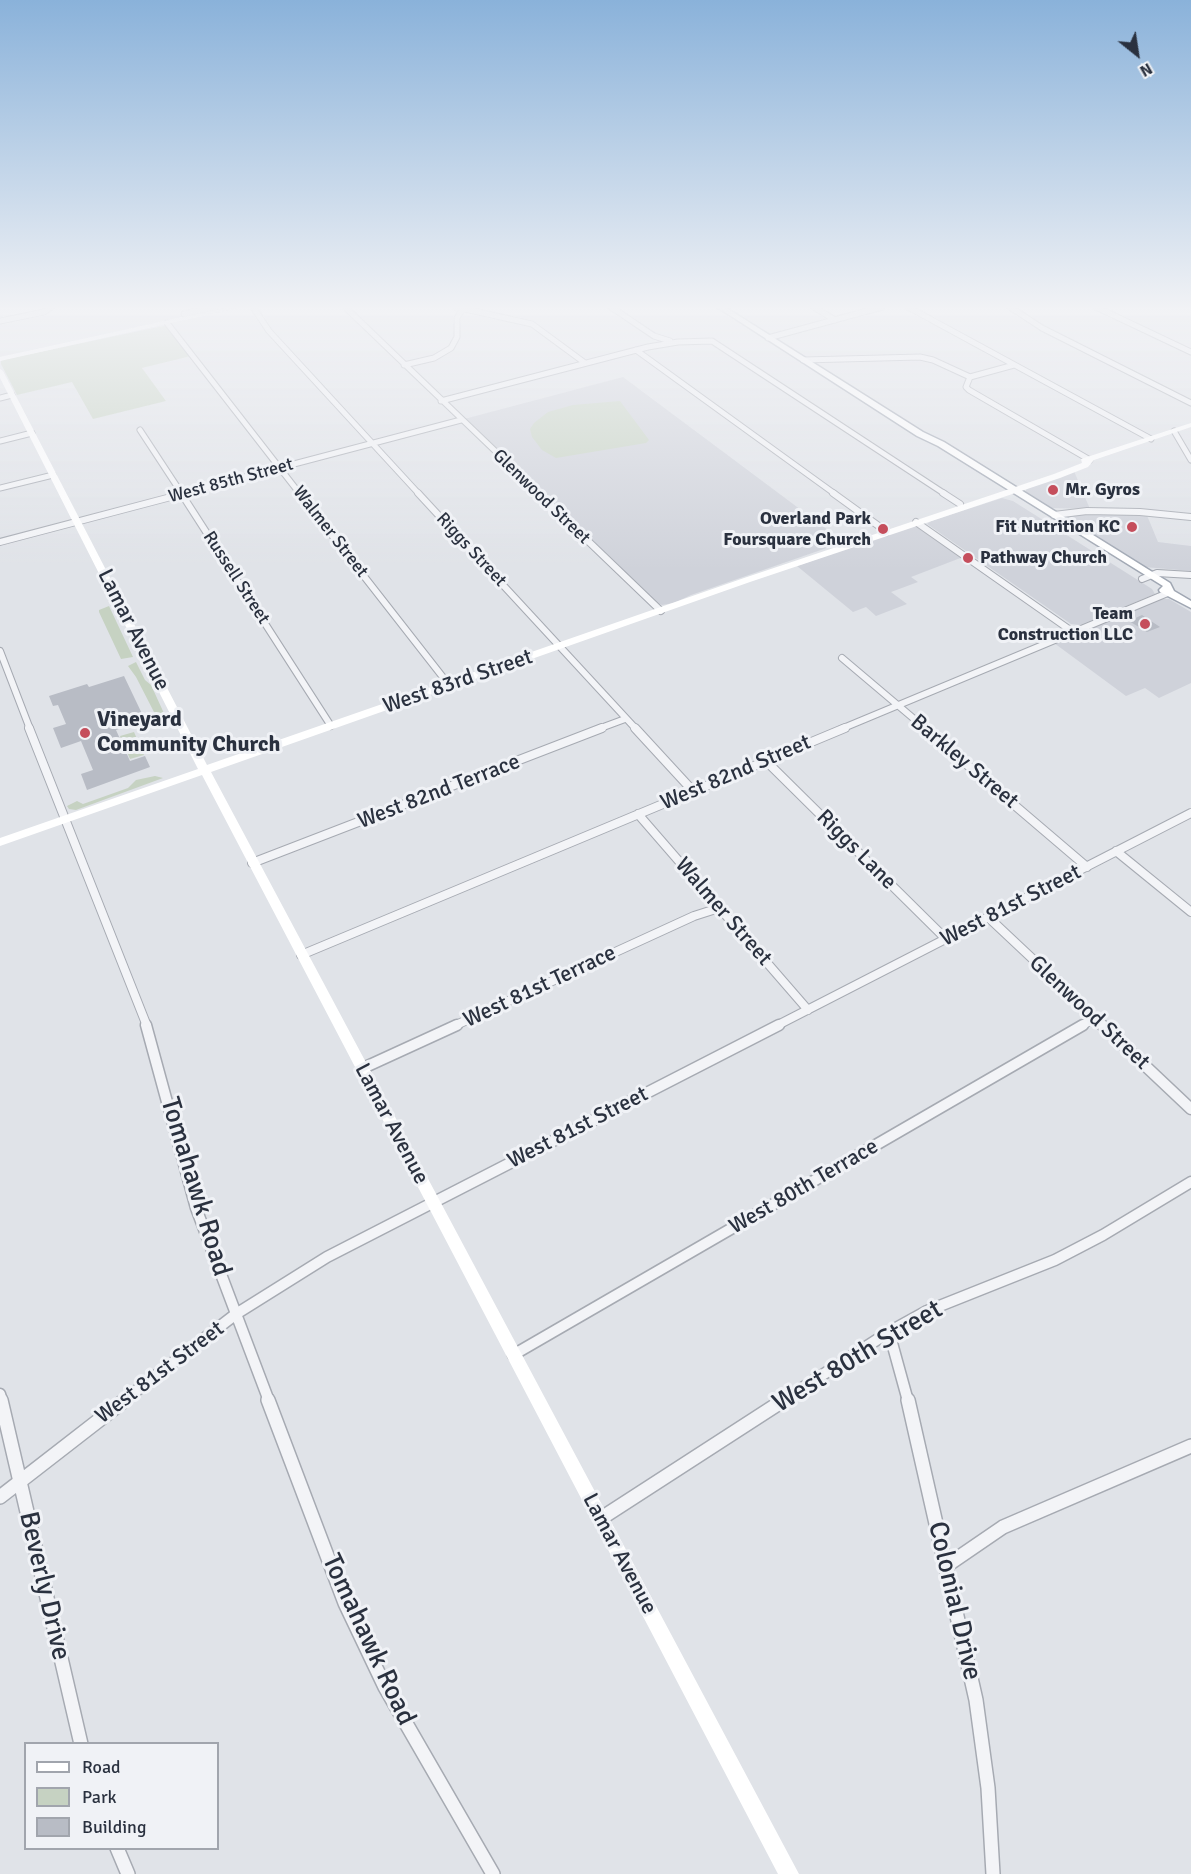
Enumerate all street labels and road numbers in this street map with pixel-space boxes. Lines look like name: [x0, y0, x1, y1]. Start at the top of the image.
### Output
street label: Glenwood Street: [488, 445, 594, 549]
street label: West 85th Street: [166, 454, 296, 508]
street label: Walmer Street: [288, 482, 372, 582]
street label: Riggs Street: [431, 508, 511, 592]
street label: Russell Street: [198, 528, 274, 628]
street label: Lamar Avenue: [91, 565, 175, 695]
street label: West 83rd Street: [380, 644, 536, 720]
street label: Barkley Street: [905, 709, 1023, 815]
street label: West 82nd Street: [657, 729, 815, 817]
street label: West 82nd Terrace: [354, 749, 524, 835]
street label: Riggs Lane: [810, 804, 902, 896]
street label: Walmer Street: [669, 853, 777, 971]
street label: West 81st Street: [936, 859, 1086, 953]
street label: West 81st Terrace: [460, 940, 620, 1034]
street label: Glenwood Street: [1023, 950, 1155, 1076]
street label: Lamar Avenue: [348, 1059, 434, 1189]
street label: West 81st Street: [503, 1081, 653, 1175]
street label: Tomahawk Road: [152, 1094, 238, 1280]
street label: West 80th Terrace: [725, 1134, 883, 1240]
street label: West 80th Street: [767, 1294, 949, 1420]
street label: West 81st Street: [90, 1316, 230, 1430]
street label: Lamar Avenue: [576, 1489, 662, 1619]
street label: Beverly Drive: [11, 1509, 77, 1663]
street label: Colonial Drive: [920, 1519, 988, 1683]
street label: Tomahawk Road: [314, 1549, 422, 1731]

